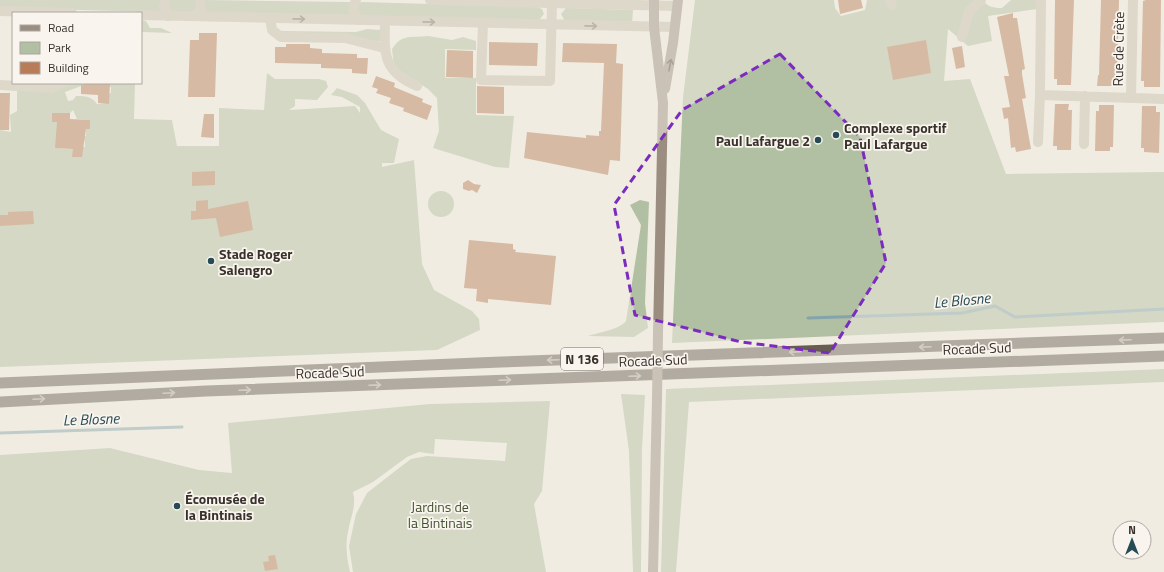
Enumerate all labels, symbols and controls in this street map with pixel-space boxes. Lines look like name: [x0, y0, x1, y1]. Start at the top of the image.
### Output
street label: Rue de Crète: [1107, 11, 1129, 87]
legend: [12, 12, 142, 84]
one-way arrow: [292, 15, 305, 23]
text: Road: [48, 18, 74, 37]
one-way arrow: [422, 18, 435, 26]
one-way arrow: [584, 22, 597, 29]
text: Park: [48, 38, 71, 57]
text: Building: [48, 58, 89, 77]
one-way arrow: [666, 59, 674, 72]
place label: Complexe sportif Paul Lafargue: [844, 117, 947, 154]
place label: Paul Lafargue 2: [716, 130, 810, 151]
marker: Complexe sportif Paul Lafargue: [831, 130, 841, 140]
marker: Paul Lafargue 2: [813, 135, 823, 145]
place label: Stade Roger Salengro: [219, 243, 293, 280]
marker: Stade Roger Salengro: [206, 256, 216, 266]
water label: Le Blosne: [933, 286, 992, 314]
street label: Rocade Sud: [942, 336, 1012, 360]
one-way arrow: [1119, 336, 1132, 343]
one-way arrow: [919, 344, 932, 351]
road number: N 136: [561, 348, 603, 370]
street label: Rocade Sud: [618, 348, 688, 372]
one-way arrow: [789, 348, 802, 356]
one-way arrow: [547, 356, 560, 364]
street label: Rocade Sud: [295, 360, 365, 384]
one-way arrow: [628, 372, 641, 379]
one-way arrow: [498, 376, 511, 384]
one-way arrow: [368, 381, 381, 389]
one-way arrow: [238, 386, 251, 393]
one-way arrow: [162, 389, 175, 396]
one-way arrow: [32, 396, 45, 403]
water label: Le Blosne: [62, 406, 121, 431]
place label: Écomusée de la Bintinais: [185, 488, 265, 525]
park label: Jardins de la Bintinais: [408, 496, 472, 533]
marker: Écomusée de la Bintinais: [172, 501, 182, 511]
north arrow: [1112, 520, 1152, 560]
text: N: [1128, 522, 1136, 538]

